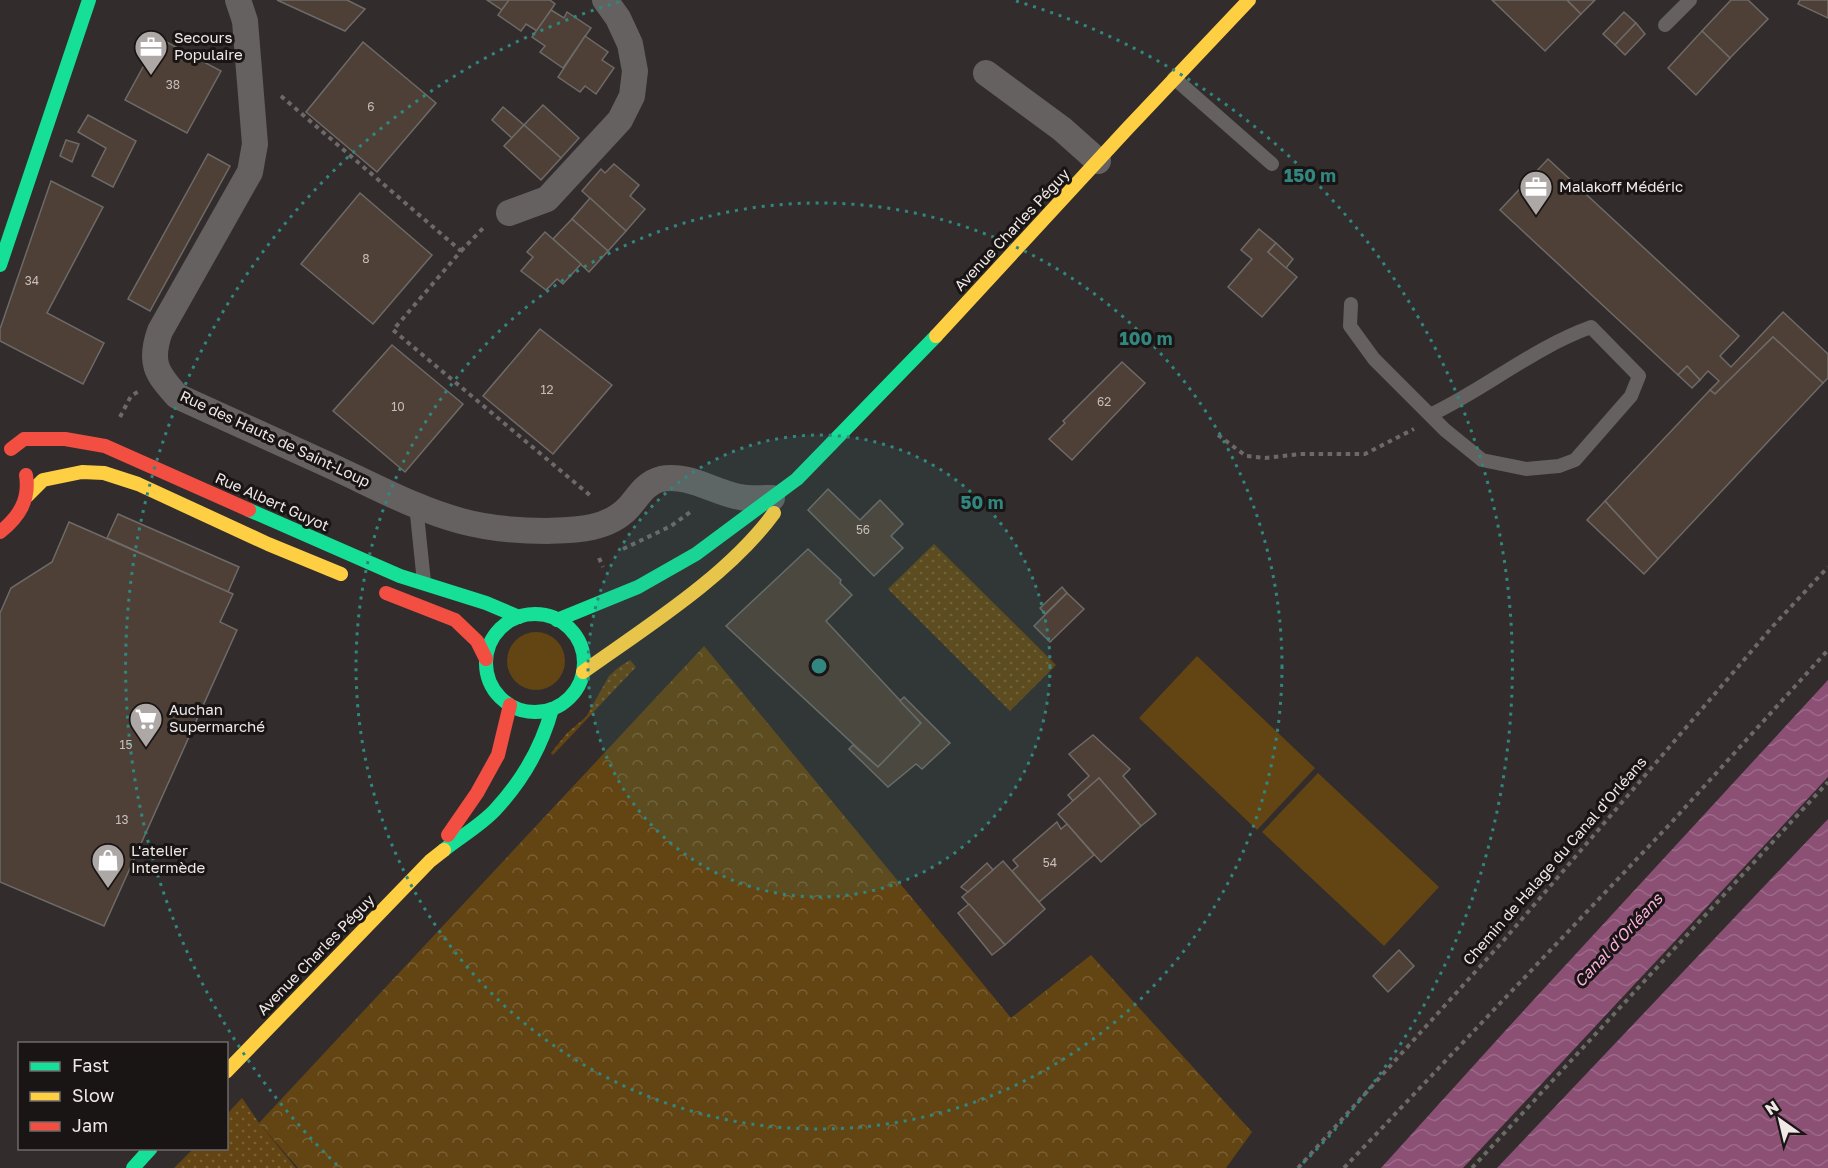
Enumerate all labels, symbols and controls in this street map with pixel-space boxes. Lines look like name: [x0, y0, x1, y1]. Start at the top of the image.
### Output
place label: Secours Populaire: [174, 28, 243, 63]
office icon: Secours Populaire: [133, 29, 169, 76]
house number: 38: [166, 77, 180, 92]
house number: 6: [367, 99, 375, 114]
street label: Avenue Charles Péguy: [950, 164, 1073, 294]
text: 150 m: [1284, 164, 1336, 186]
office icon: Malakoff Médéric: [1518, 169, 1554, 216]
place label: Malakoff Médéric: [1559, 177, 1683, 195]
house number: 8: [362, 251, 370, 266]
house number: 34: [25, 273, 39, 288]
text: 100 m: [1120, 327, 1172, 349]
house number: 12: [541, 382, 553, 397]
street label: Rue des Hauts de Saint-Loup: [178, 386, 373, 490]
house number: 62: [1097, 394, 1111, 409]
house number: 10: [391, 399, 405, 414]
street label: Rue Albert Guyot: [213, 468, 332, 534]
text: 50 m: [961, 491, 1003, 513]
house number: 56: [856, 522, 870, 537]
centre of rings: [809, 656, 829, 676]
place label: Auchan Supermarché: [169, 700, 265, 735]
supermarket icon: Auchan Supermarché: [128, 701, 164, 748]
house number: 15: [120, 737, 132, 752]
street label: Chemin de Halage du Canal d'Orléans: [1460, 753, 1650, 969]
house number: 13: [116, 812, 128, 827]
place label: L'atelier Intermède: [131, 841, 206, 876]
shop icon: L'atelier Intermède: [90, 842, 126, 889]
house number: 54: [1043, 855, 1057, 870]
water label: Canal d'Orléans: [1570, 889, 1666, 991]
street label: Avenue Charles Péguy: [253, 890, 378, 1018]
legend: [18, 1042, 228, 1150]
text: Fast: [72, 1054, 109, 1076]
text: Slow: [72, 1084, 115, 1106]
north arrow: [1750, 1090, 1810, 1150]
text: N: [1761, 1096, 1782, 1119]
text: Jam: [72, 1114, 108, 1136]

